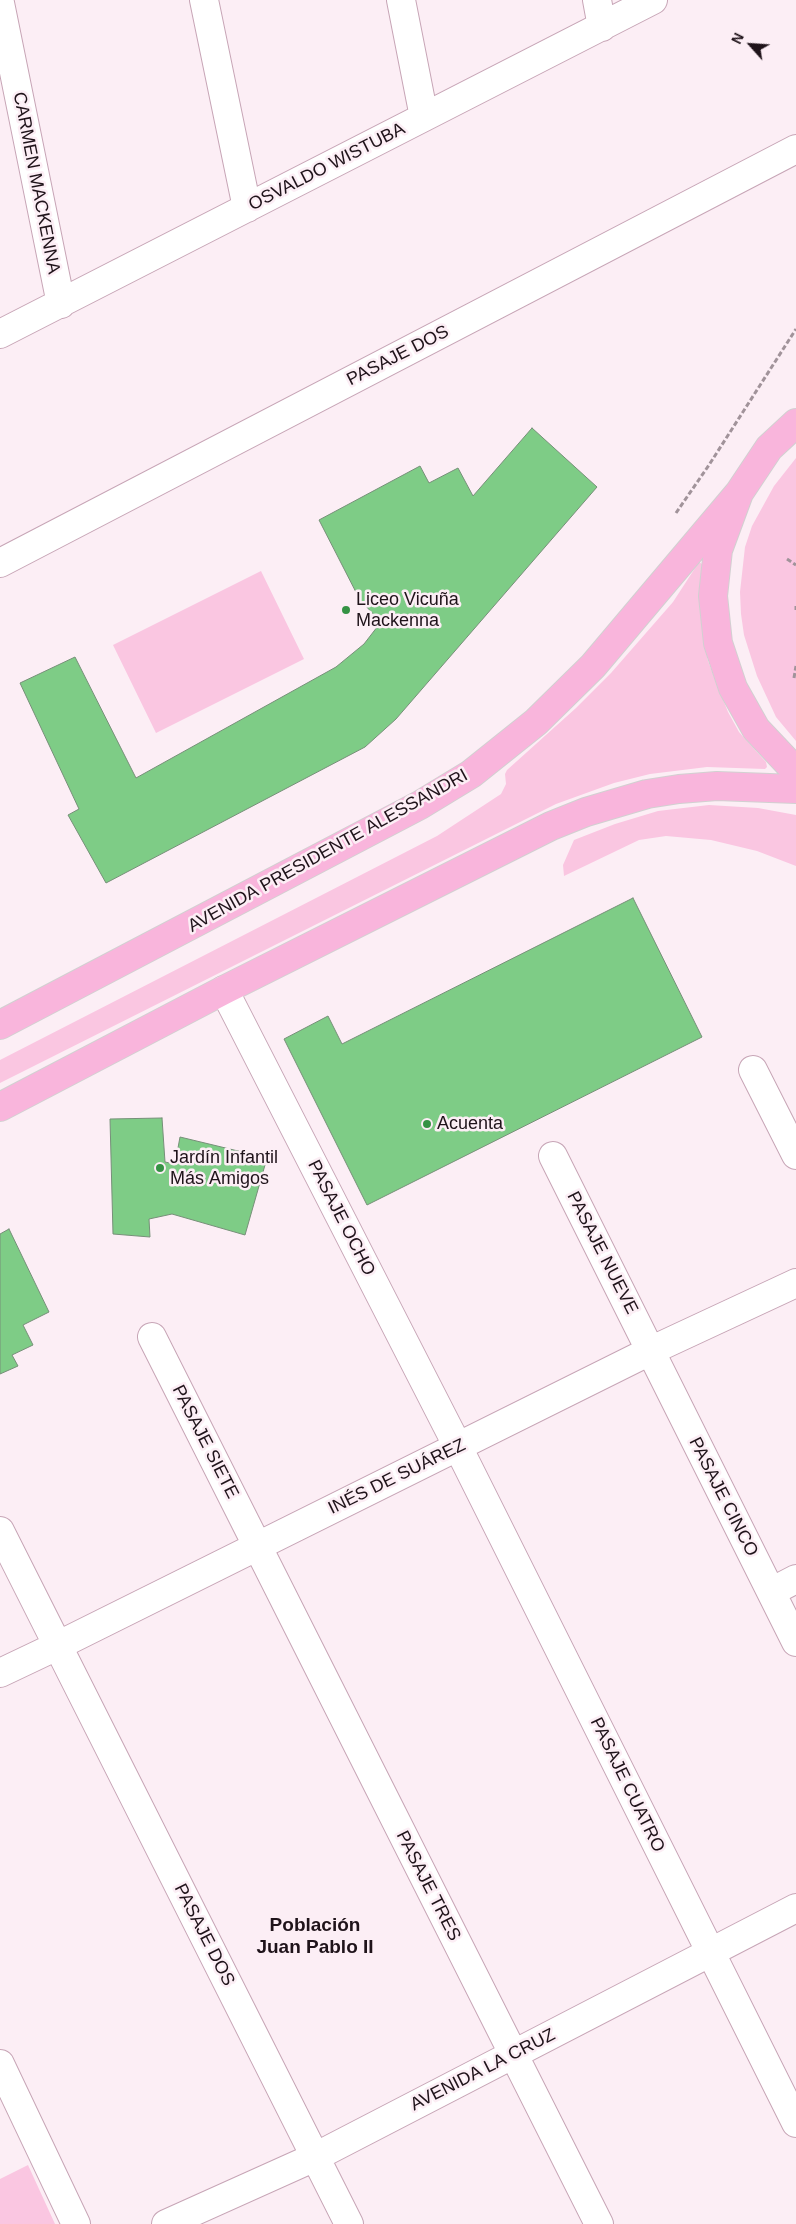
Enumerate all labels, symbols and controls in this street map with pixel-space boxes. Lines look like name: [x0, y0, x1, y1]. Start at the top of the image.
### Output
north arrow: [726, 20, 776, 70]
text: N: [728, 30, 747, 46]
street label: CARMEN MACKENNA: [8, 90, 64, 276]
street label: OSVALDO WISTUBA: [245, 118, 409, 216]
street label: PASAJE DOS: [343, 321, 453, 391]
place label: Liceo Vicuña Mackenna: [356, 589, 459, 632]
marker: Liceo Vicuña Mackenna: [340, 604, 352, 616]
street label: AVENIDA PRESIDENTE ALESSANDRI: [184, 765, 472, 937]
place label: Acuenta: [437, 1113, 503, 1135]
marker: Acuenta: [421, 1118, 433, 1130]
place label: Jardín Infantil Más Amigos: [170, 1147, 278, 1190]
street label: PASAJE OCHO: [303, 1157, 379, 1279]
marker: Jardín Infantil Más Amigos: [154, 1162, 166, 1174]
street label: PASAJE NUEVE: [562, 1188, 642, 1318]
street label: PASAJE SIETE: [167, 1382, 243, 1502]
street label: INÉS DE SUÁREZ: [325, 1434, 469, 1520]
street label: PASAJE CINCO: [684, 1434, 762, 1560]
street label: PASAJE CUATRO: [585, 1714, 669, 1856]
street label: PASAJE TRES: [391, 1827, 465, 1945]
street label: PASAJE DOS: [169, 1880, 239, 1990]
district label: Población Juan Pablo II: [256, 1915, 374, 1959]
street label: AVENIDA LA CRUZ: [407, 2024, 559, 2116]

